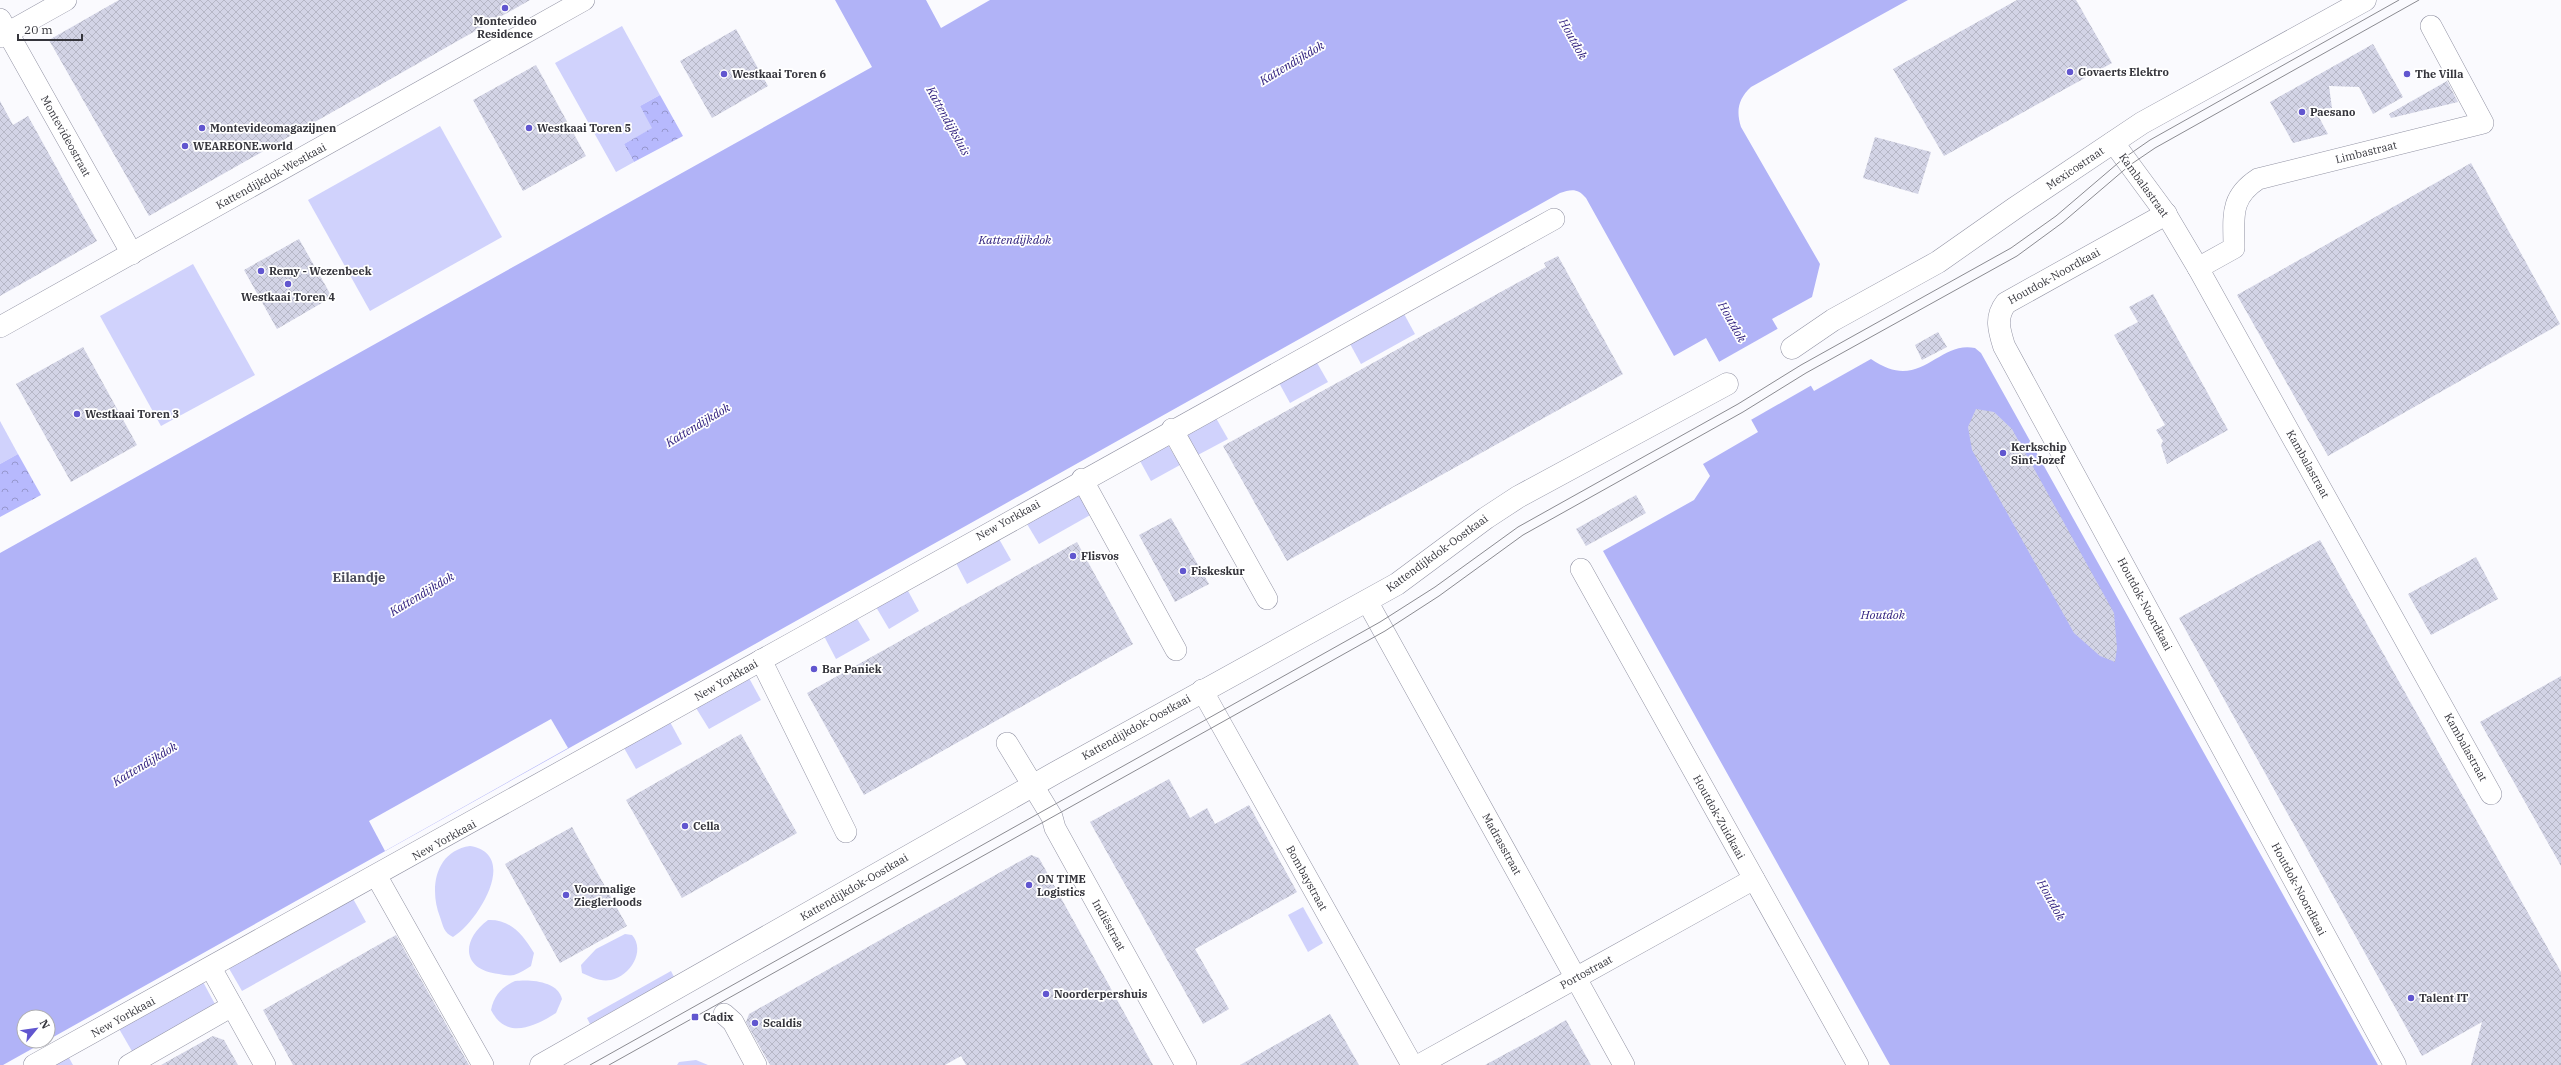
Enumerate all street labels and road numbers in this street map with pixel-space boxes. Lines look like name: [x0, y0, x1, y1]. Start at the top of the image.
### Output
street label: Montevideostraat: [38, 93, 94, 179]
street label: Limbastraat: [2334, 138, 2398, 166]
street label: Kattendijkdok-Westkaai: [213, 140, 329, 212]
street label: Mexicostraat: [2043, 144, 2107, 192]
street label: Kambalastraat: [2116, 150, 2172, 220]
street label: Houtdok-Noordkaai: [2005, 245, 2103, 307]
street label: Kambalastraat: [2283, 427, 2333, 501]
street label: New Yorkkaai: [974, 496, 1043, 543]
street label: Kattendijkdok-Oostkaai: [1383, 511, 1491, 595]
street label: Houtdok-Noordkaai: [2115, 555, 2176, 653]
street label: New Yorkkaai: [692, 656, 761, 704]
street label: Kattendijkdok-Oostkaai: [1079, 691, 1193, 763]
street label: Kambalastraat: [2441, 710, 2491, 784]
street label: Houtdok-Zuidkaai: [1690, 772, 1748, 862]
street label: Madrasstraat: [1479, 811, 1525, 877]
street label: New Yorkkaai: [410, 816, 479, 863]
street label: Houtdok-Noordkaai: [2269, 840, 2330, 938]
street label: Bombaystraat: [1283, 843, 1331, 913]
street label: Kattendijkdok-Oostkaai: [797, 850, 911, 924]
street label: Indiëstraat: [1089, 897, 1129, 953]
street label: Portostraat: [1557, 952, 1615, 992]
street label: New Yorkkaai: [89, 993, 158, 1040]

